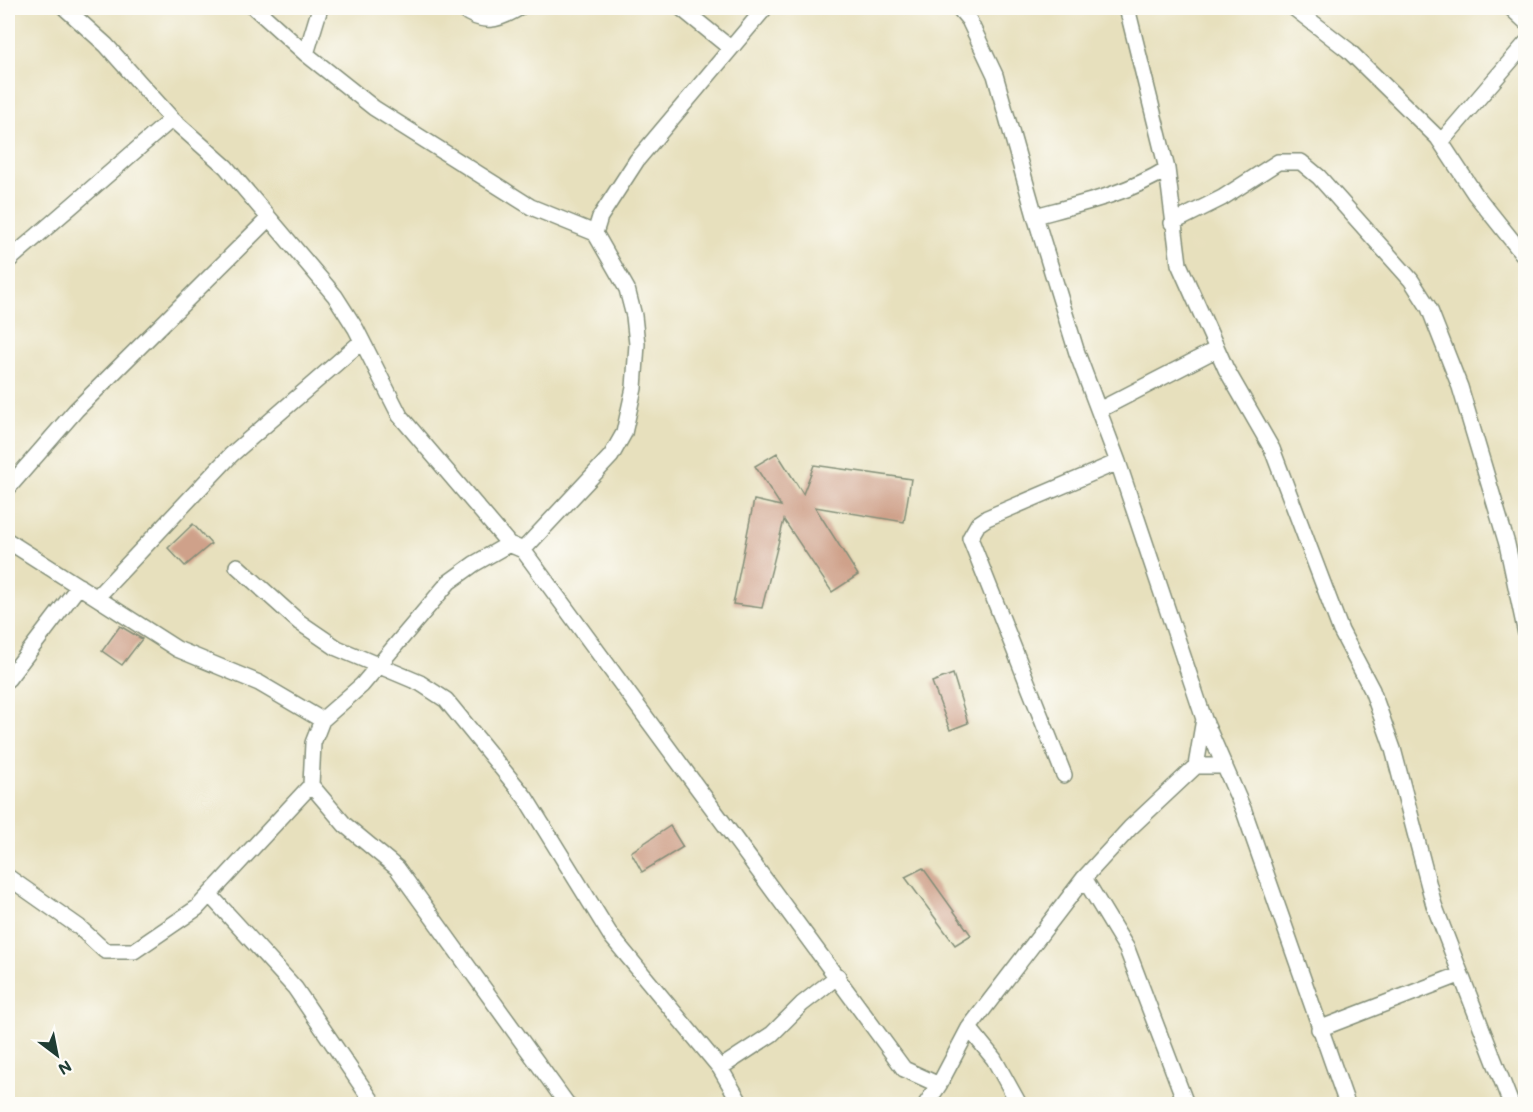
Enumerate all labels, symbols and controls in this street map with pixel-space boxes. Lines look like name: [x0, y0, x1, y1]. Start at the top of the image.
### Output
north arrow: [27, 1025, 87, 1085]
text: N: [54, 1056, 76, 1080]

